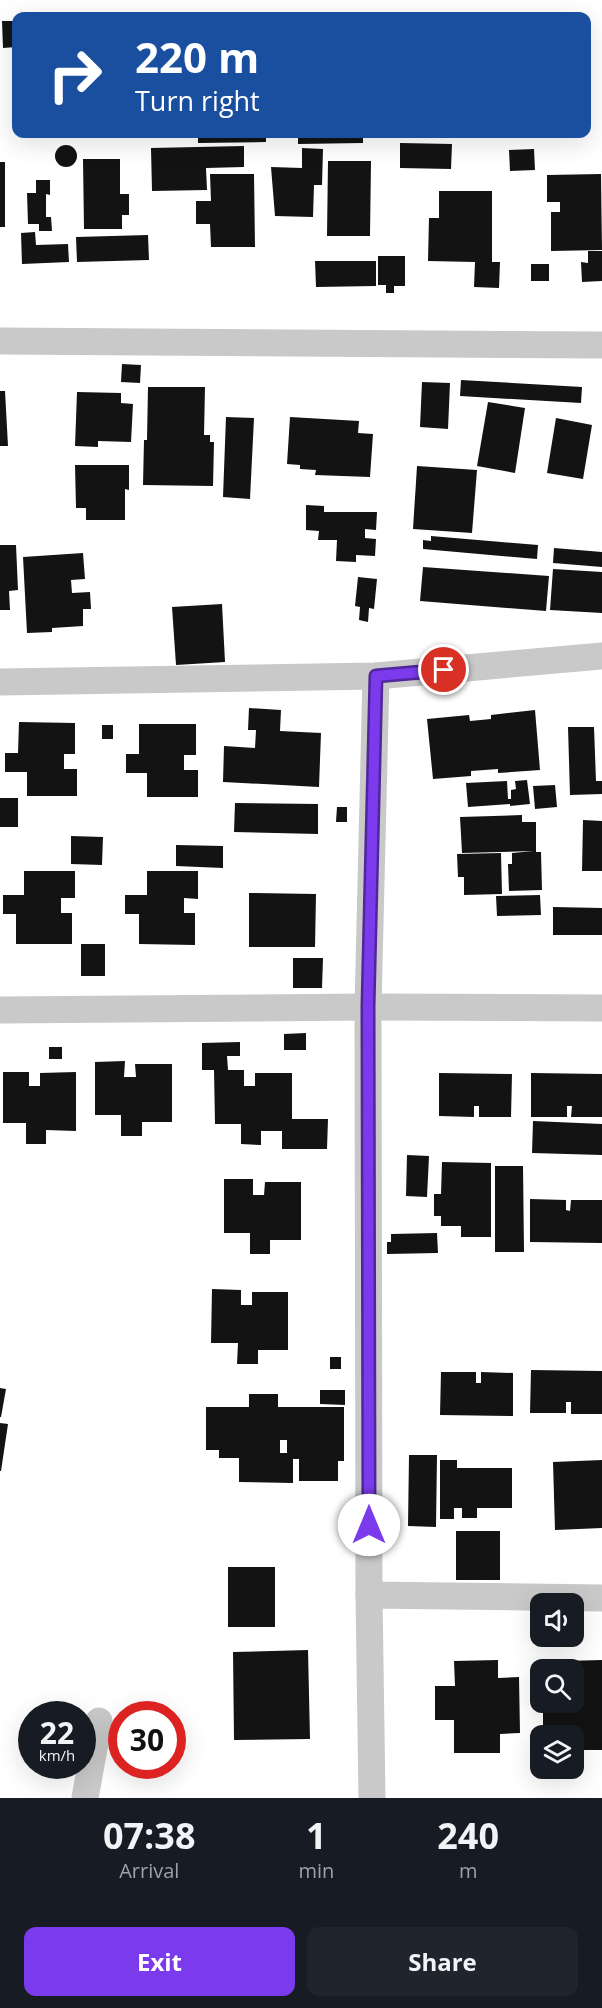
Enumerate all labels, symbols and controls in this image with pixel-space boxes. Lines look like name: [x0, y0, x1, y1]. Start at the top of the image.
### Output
text: 220 m: [135, 28, 259, 85]
icon: right: [36, 36, 114, 114]
text: Turn right: [135, 82, 260, 119]
pin: [418, 644, 469, 695]
icon: arrive: [427, 653, 460, 686]
position arrow: [337, 1493, 401, 1557]
map controls: [530, 1593, 584, 1779]
button: sound: [530, 1593, 584, 1647]
button: search: [530, 1659, 584, 1713]
speed limit sign: 30: [108, 1701, 186, 1779]
text: 22: [40, 1712, 74, 1753]
button: layers: [530, 1725, 584, 1779]
text: km/h: [39, 1745, 75, 1765]
text: 07:38: [103, 1811, 196, 1860]
text: 1: [306, 1811, 327, 1860]
text: 240: [437, 1811, 499, 1860]
text: Arrival: [119, 1857, 179, 1884]
text: min: [298, 1857, 334, 1884]
text: m: [459, 1857, 477, 1884]
button: Exit: [24, 1927, 295, 1996]
button: Share: [307, 1927, 578, 1996]

